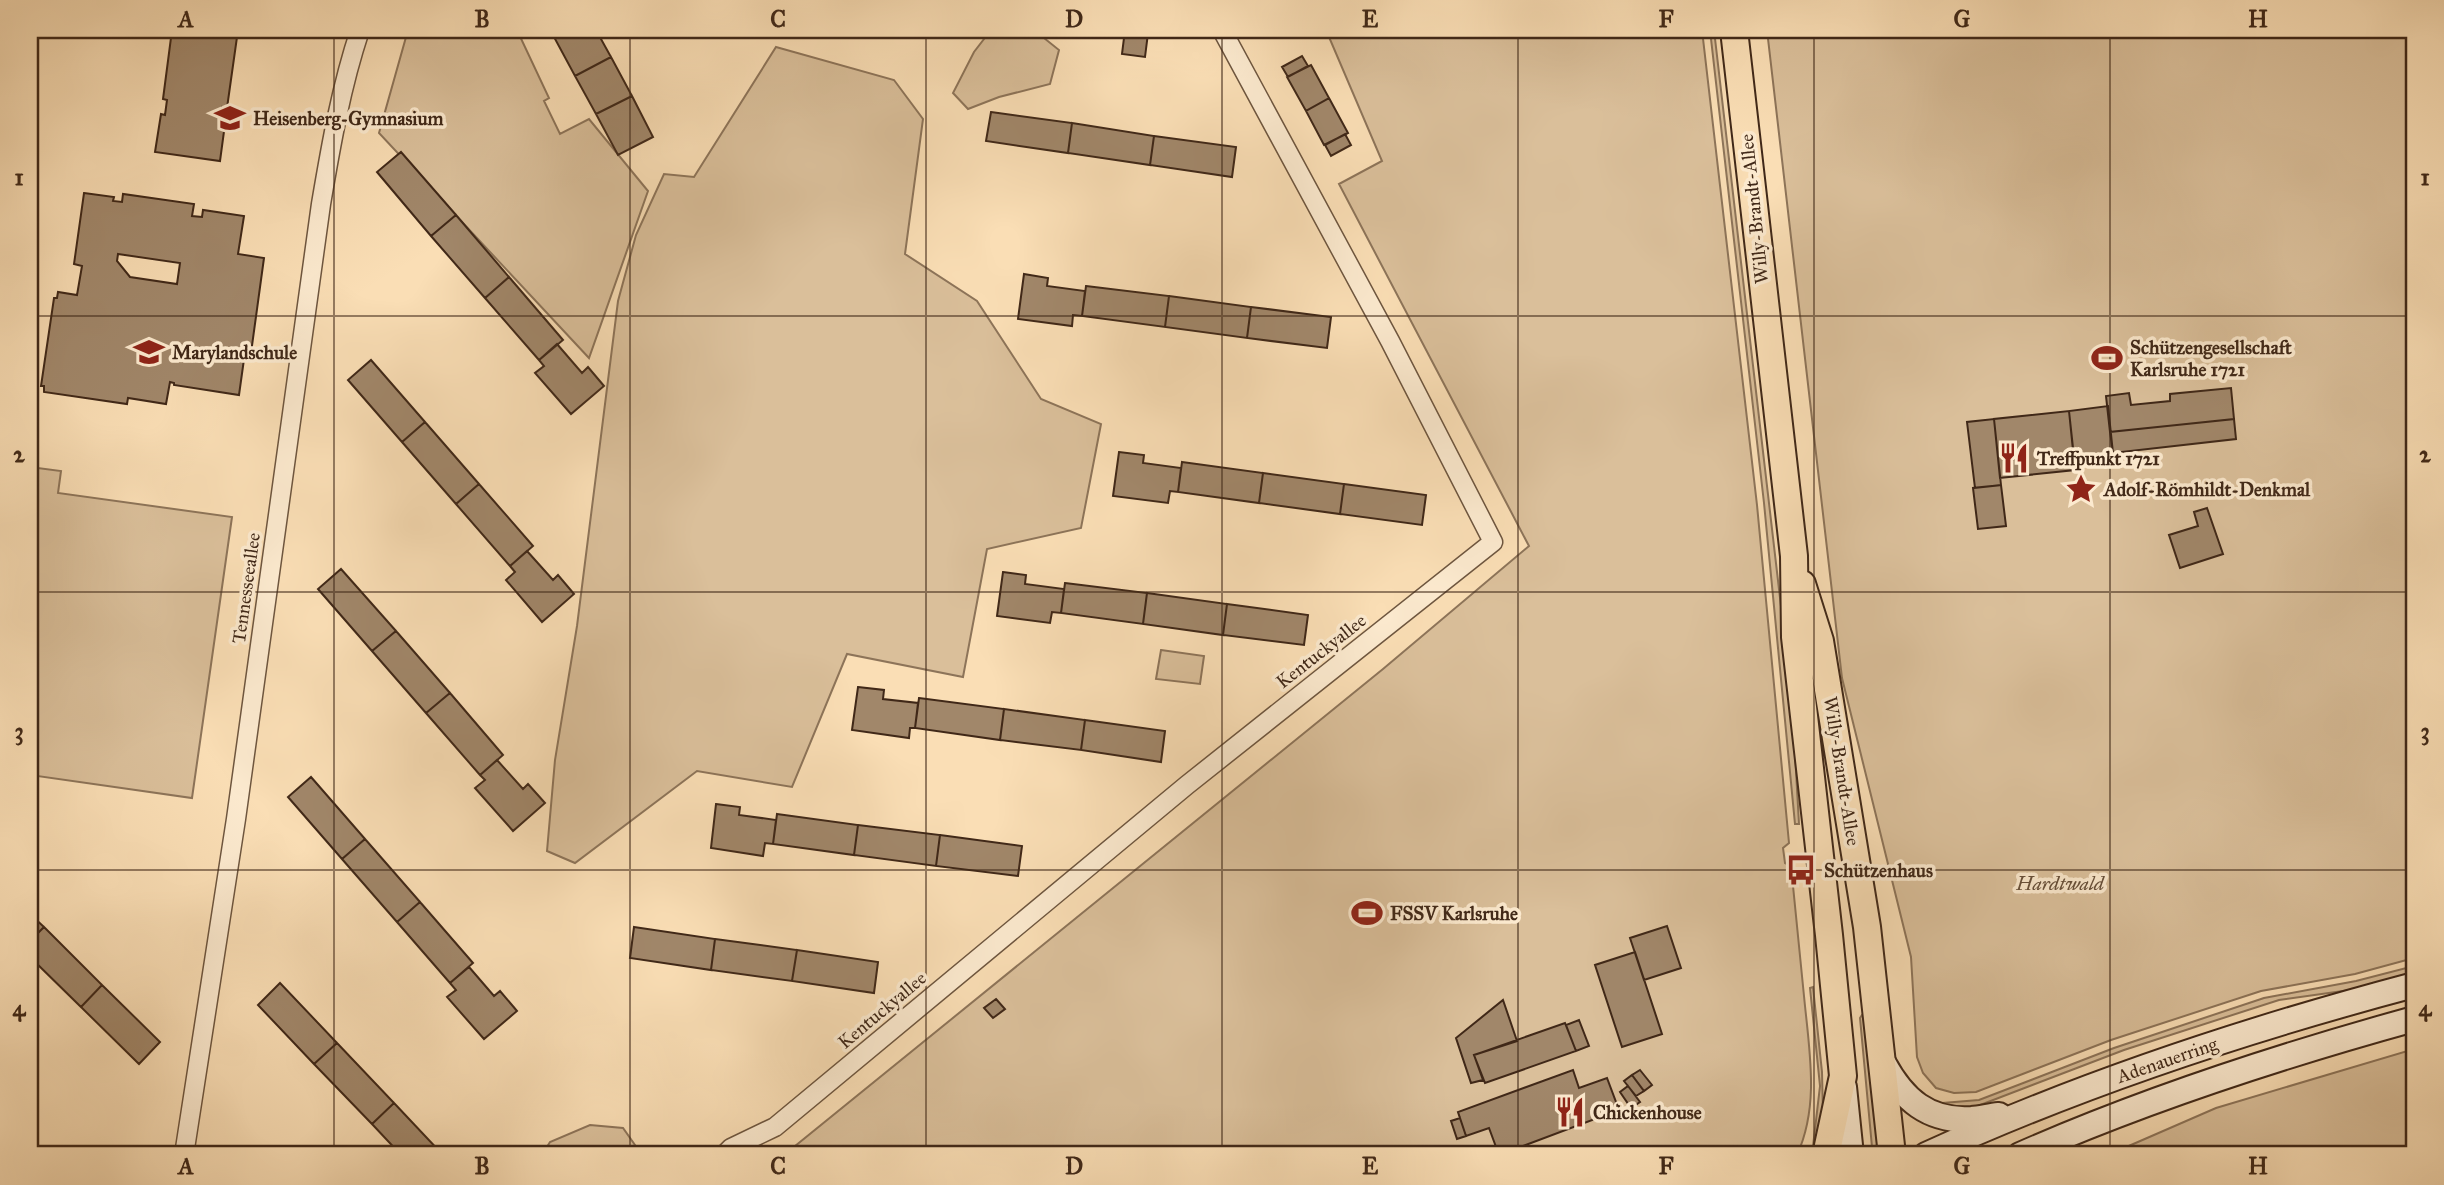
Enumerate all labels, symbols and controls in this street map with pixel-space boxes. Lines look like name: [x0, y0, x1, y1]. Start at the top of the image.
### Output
text: A: [176, 5, 194, 33]
text: B: [474, 5, 490, 33]
text: C: [770, 5, 786, 33]
text: D: [1065, 5, 1083, 33]
text: E: [1362, 5, 1379, 33]
text: F: [1658, 5, 1674, 33]
text: G: [1954, 5, 1971, 33]
text: H: [2248, 5, 2268, 33]
school or university icon: Heisenberg-Gymnasium: [213, 101, 247, 135]
place label: Heisenberg-Gymnasium: [253, 107, 444, 131]
street label: Willy-Brandt-Allee: [1735, 133, 1773, 285]
text: 1: [14, 163, 24, 191]
text: 1: [2420, 163, 2430, 191]
school or university icon: Marylandschule: [132, 335, 166, 369]
place label: Schützengesellschaft Karlsruhe 1721: [2130, 336, 2292, 381]
place label: Marylandschule: [172, 341, 297, 365]
sports icon: Schützengesellschaft Karlsruhe 1721: [2090, 341, 2124, 375]
text: 2: [13, 440, 25, 468]
text: 2: [2419, 440, 2431, 468]
restaurant icon: Treffpunkt 1721: [1997, 441, 2031, 475]
place label: Treffpunkt 1721: [2036, 447, 2160, 471]
place icon: Adolf-Römhildt-Denkmal: [2064, 472, 2098, 506]
place label: Adolf-Römhildt-Denkmal: [2102, 478, 2311, 501]
street label: Tennesseeallee: [227, 531, 265, 645]
street label: Kentuckyallee: [1271, 609, 1371, 693]
street label: Willy-Brandt-Allee: [1819, 695, 1865, 847]
text: 3: [14, 717, 24, 746]
text: 3: [2420, 717, 2430, 746]
bus stop icon: Schützenhaus: [1784, 853, 1818, 887]
place label: Schützenhaus: [1824, 859, 1933, 882]
park label: Hardtwald: [2015, 872, 2105, 895]
sports icon: FSSV Karlsruhe: [1350, 896, 1384, 930]
place label: FSSV Karlsruhe: [1390, 902, 1518, 925]
street label: Kentuckyallee: [833, 966, 931, 1054]
text: 4: [13, 994, 27, 1022]
text: 4: [2419, 994, 2433, 1022]
street label: Adenauerring: [2113, 1032, 2221, 1089]
restaurant icon: Chickenhouse: [1553, 1095, 1587, 1129]
place label: Chickenhouse: [1593, 1101, 1702, 1124]
text: A: [176, 1152, 194, 1180]
text: B: [474, 1152, 490, 1180]
text: C: [770, 1152, 786, 1180]
text: D: [1065, 1152, 1083, 1180]
text: E: [1362, 1152, 1379, 1180]
text: F: [1658, 1152, 1674, 1180]
text: G: [1954, 1152, 1971, 1180]
text: H: [2248, 1152, 2268, 1180]

